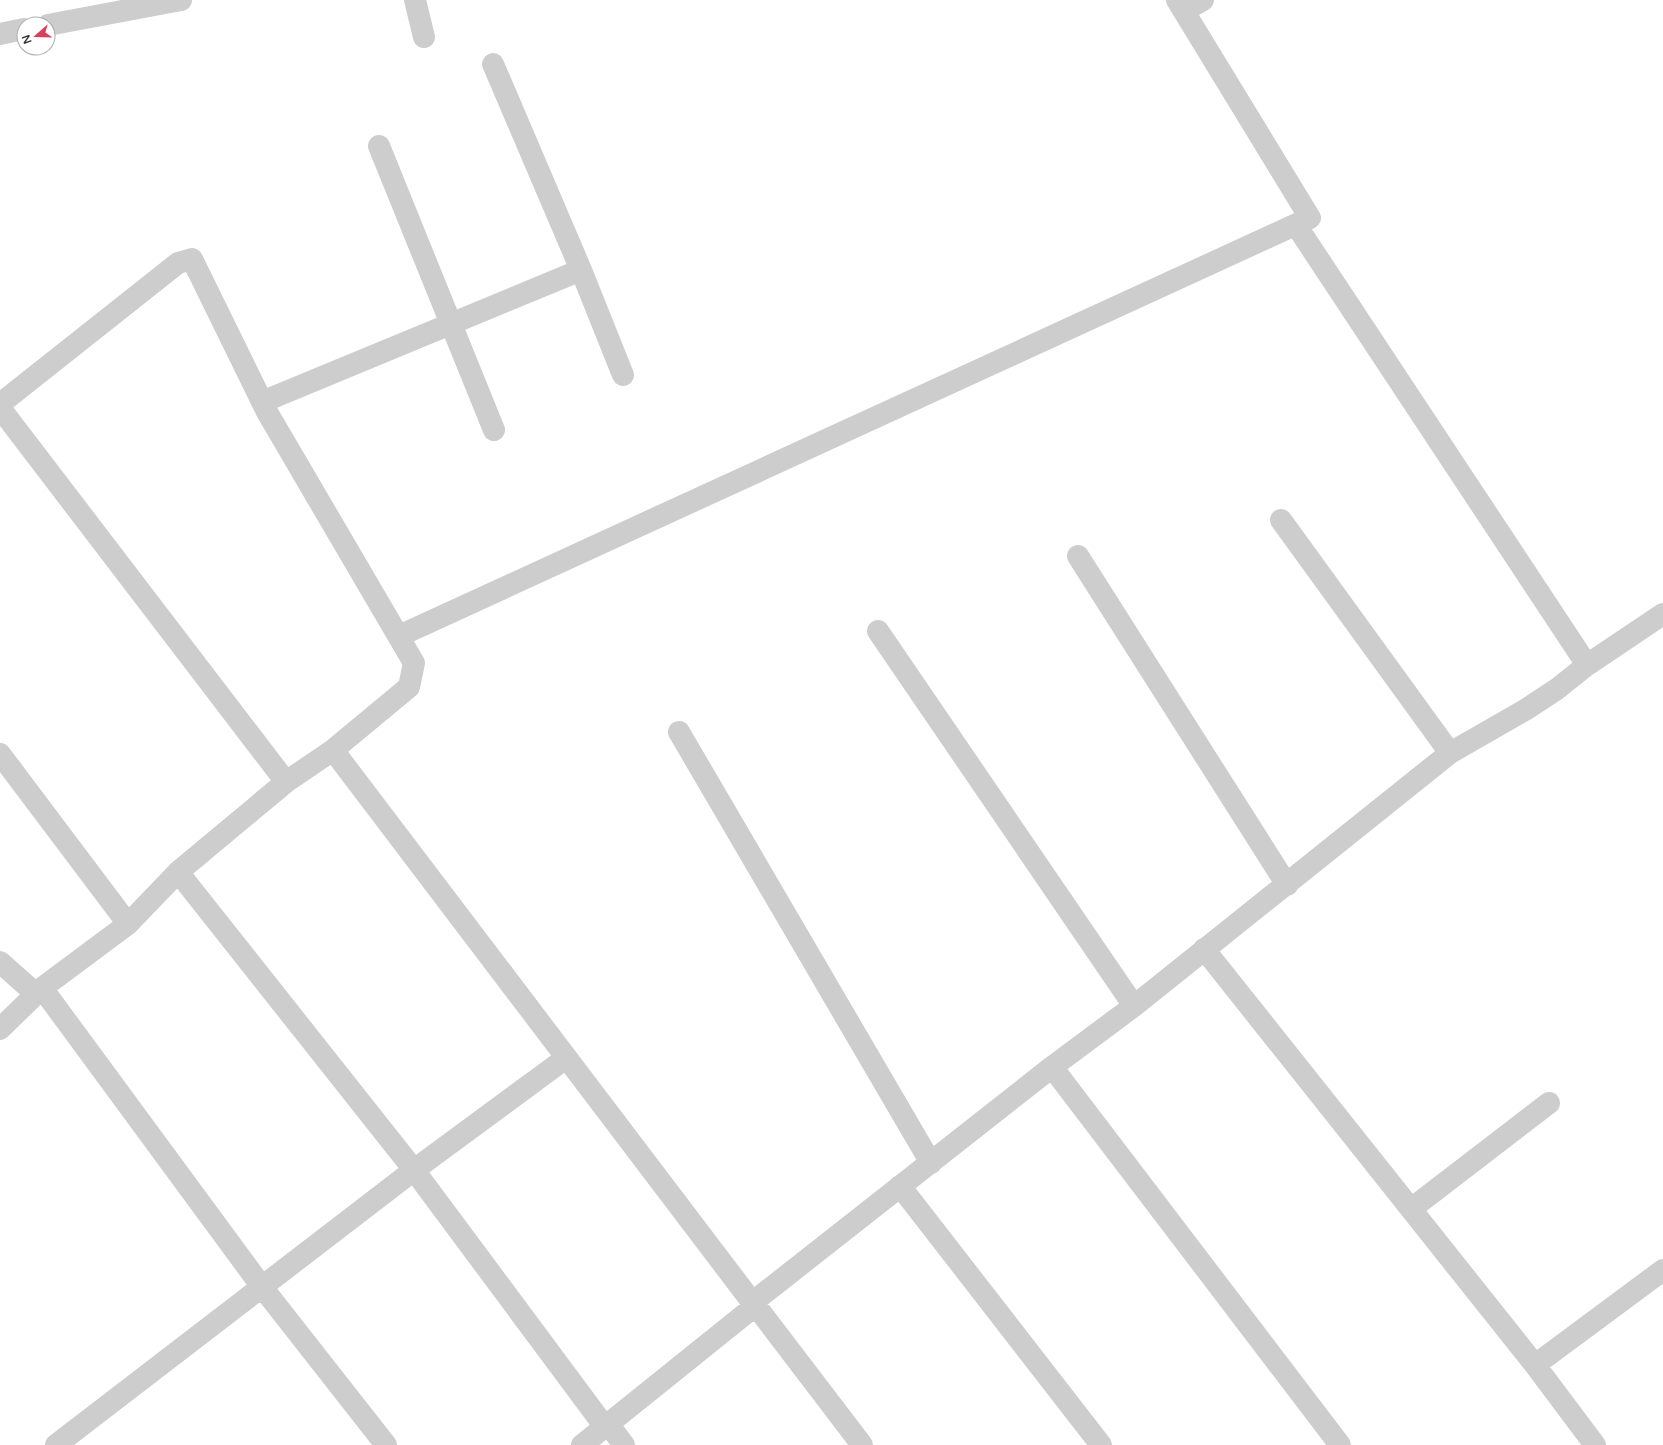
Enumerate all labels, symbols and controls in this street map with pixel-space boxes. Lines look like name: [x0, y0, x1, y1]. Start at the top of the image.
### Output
north arrow: [16, 16, 56, 56]
text: N: [19, 33, 35, 46]

